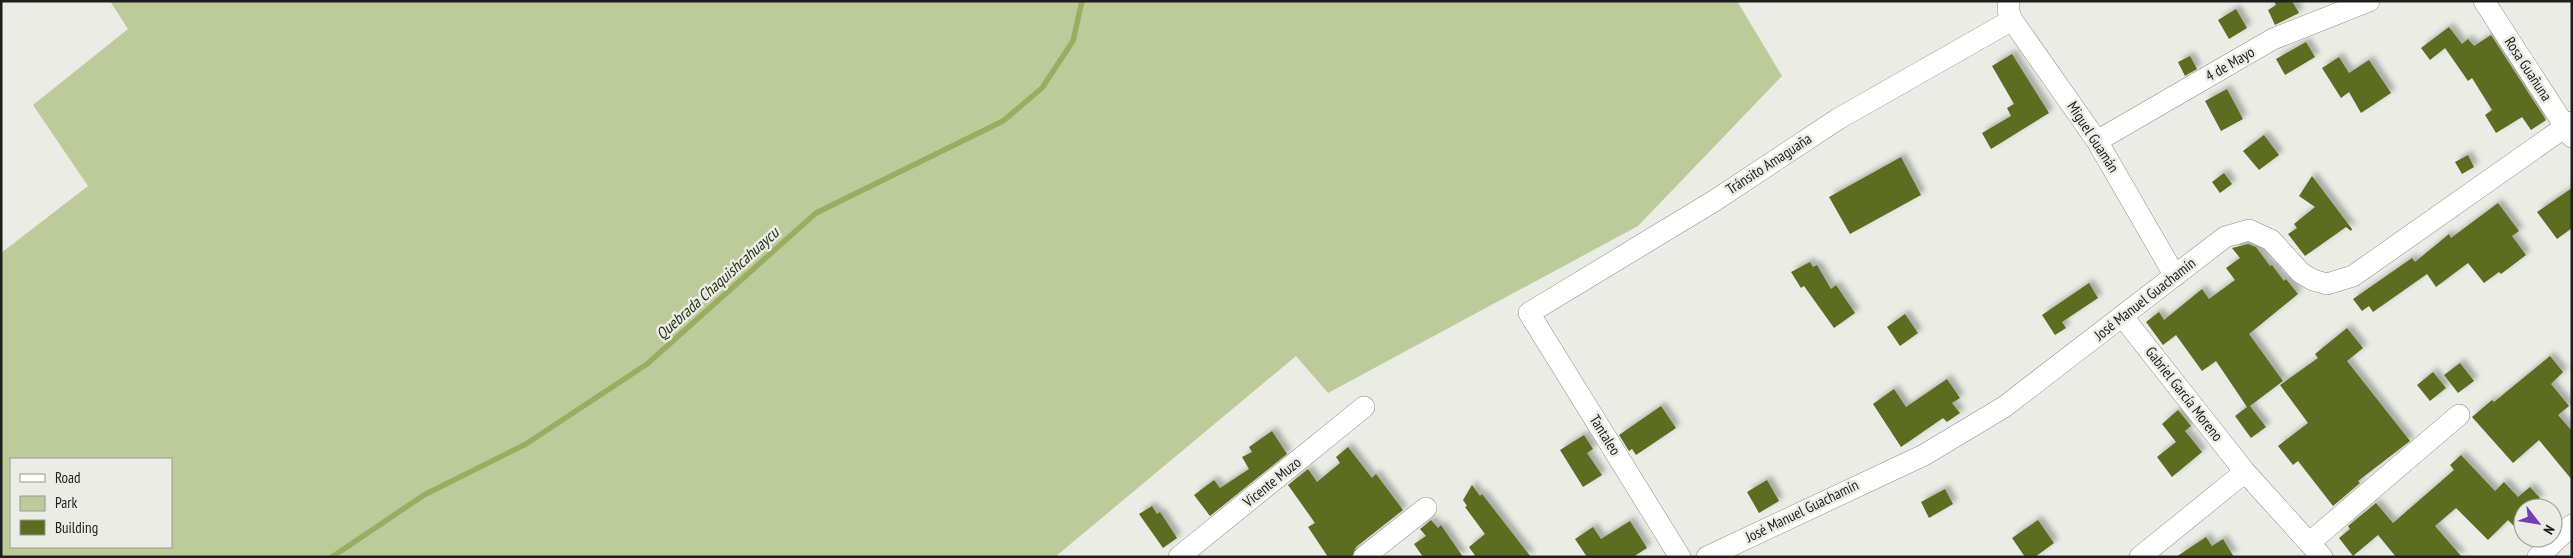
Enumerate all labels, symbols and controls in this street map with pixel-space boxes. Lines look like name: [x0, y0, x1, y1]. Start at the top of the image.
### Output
street label: Rosa Guañuna: [2501, 33, 2556, 104]
street label: 4 de Mayo: [2202, 42, 2258, 85]
street label: Miguel Guamán: [2063, 98, 2123, 176]
street label: Tránsito Amaguaña: [1722, 129, 1815, 198]
water label: Quebrada Chaquishcahuaycu: [651, 222, 783, 343]
street label: José Manuel Guachamín: [2089, 253, 2199, 345]
street label: Gabriel García Moreno: [2142, 343, 2227, 445]
street label: Tantaleo: [1586, 411, 1625, 459]
street label: Vicente Muzo: [1238, 452, 1305, 511]
legend: [10, 458, 172, 548]
text: Road: [55, 468, 81, 487]
street label: José Manuel Guachamín: [1741, 475, 1861, 547]
text: Park: [55, 493, 77, 512]
north arrow: [2513, 498, 2563, 548]
text: Building: [55, 518, 98, 537]
text: N: [2539, 522, 2559, 538]

